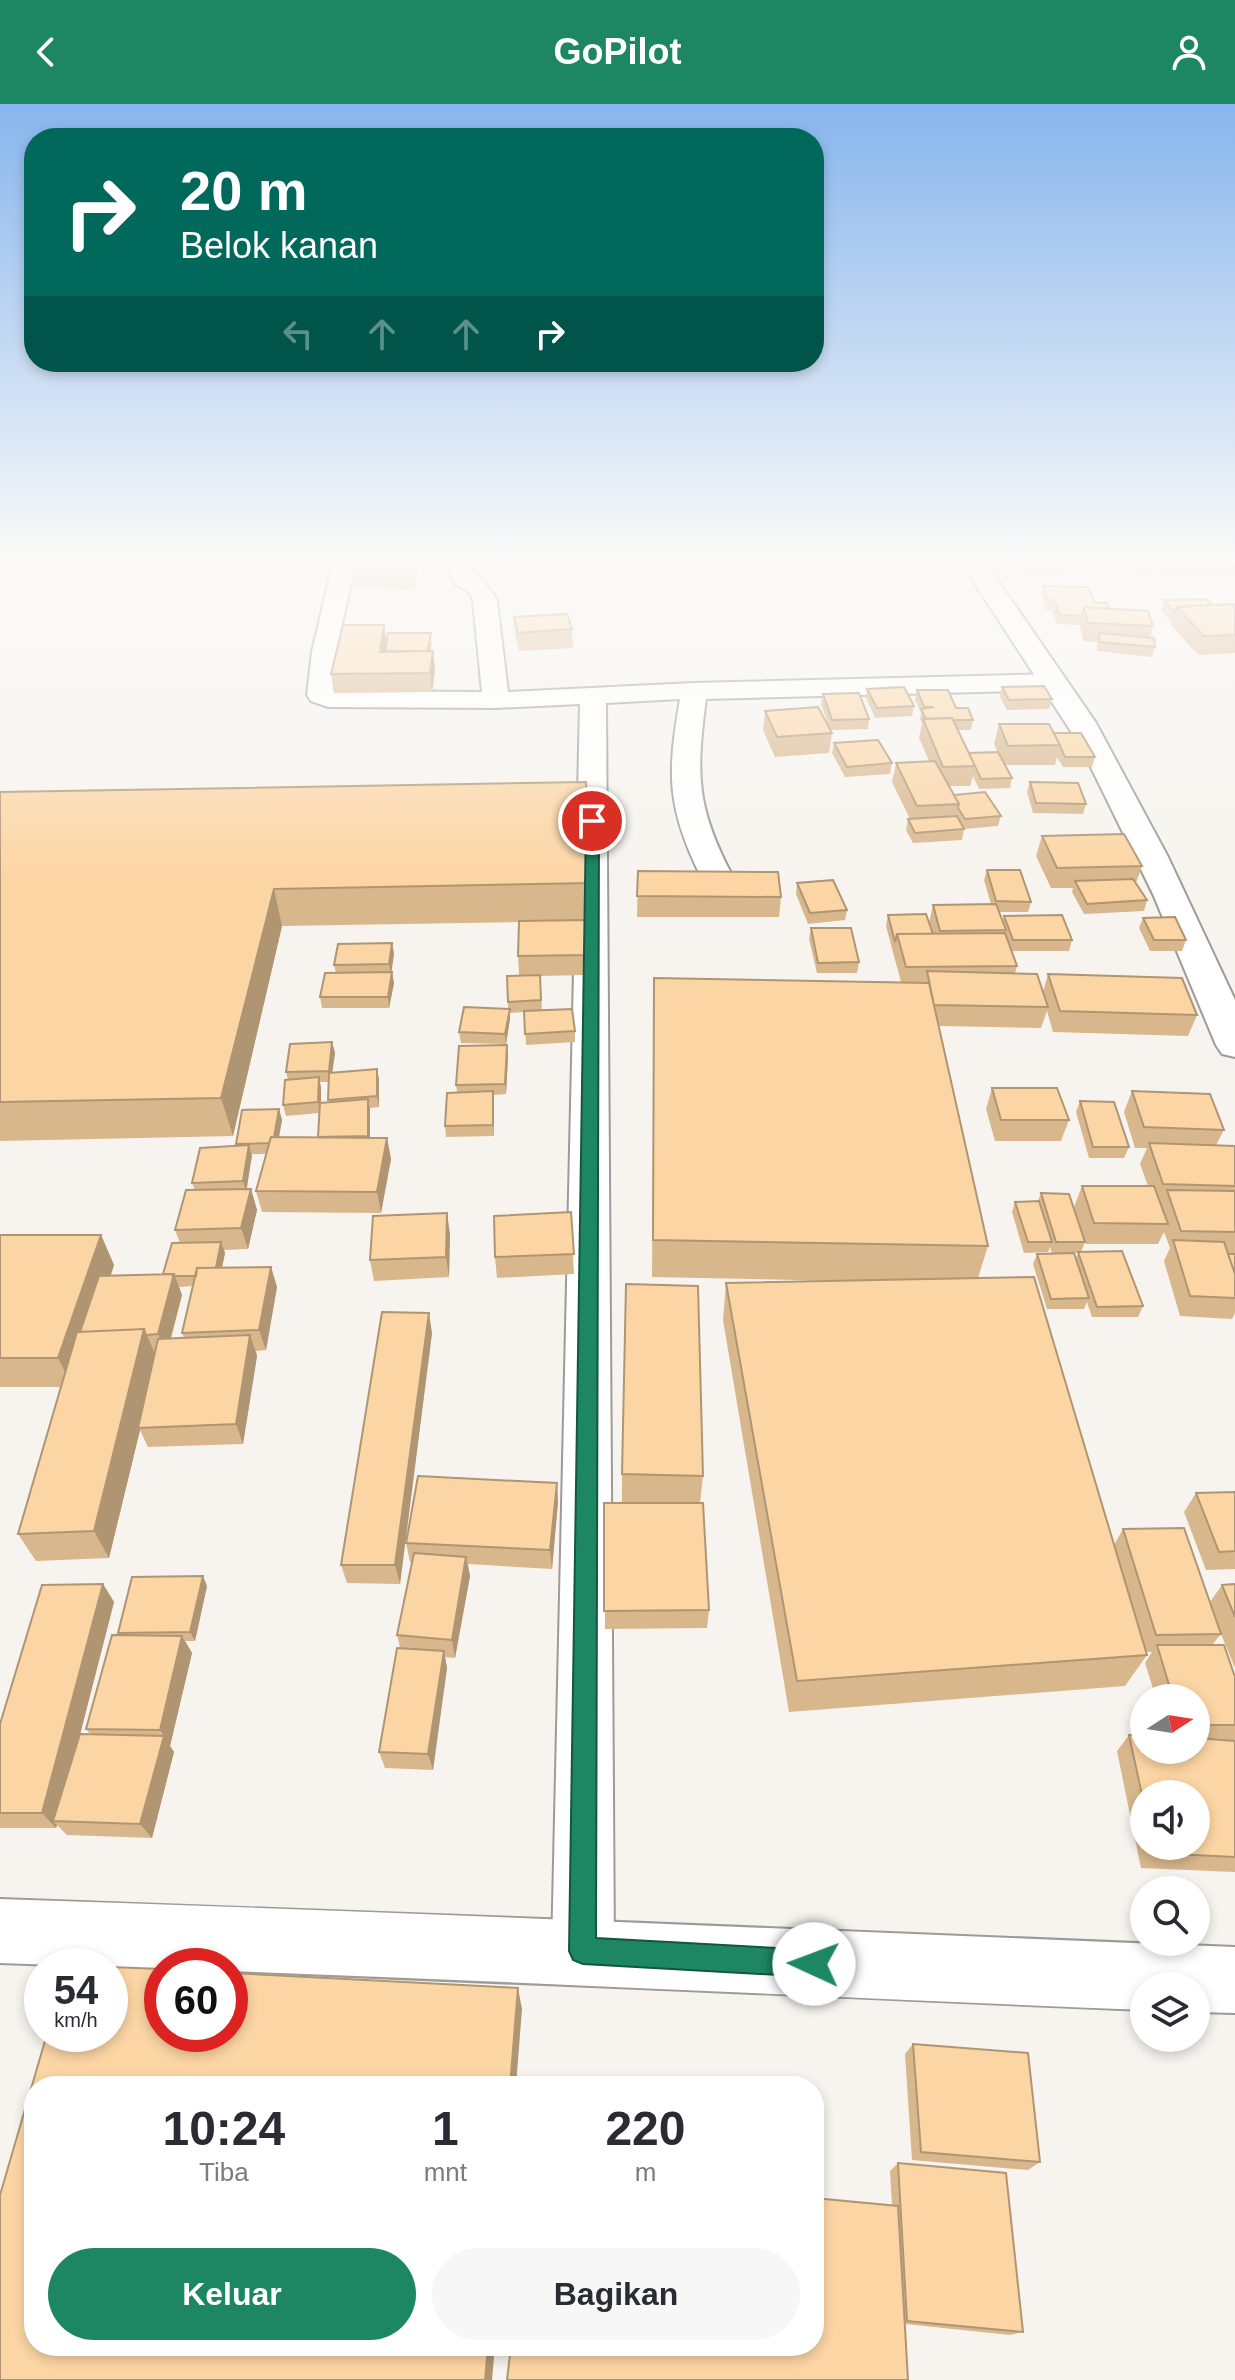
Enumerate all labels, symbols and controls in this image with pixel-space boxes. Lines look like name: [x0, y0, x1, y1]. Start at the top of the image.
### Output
icon: back: [24, 30, 68, 74]
icon: person: [1167, 30, 1211, 74]
text: GoPilot: [554, 31, 682, 72]
text: 20 m: [180, 159, 308, 222]
icon: right: [48, 160, 152, 264]
text: Belok kanan: [180, 225, 378, 266]
icon: left: [276, 312, 320, 356]
icon: ahead: [360, 312, 404, 356]
icon: ahead: [444, 312, 488, 356]
icon: right: [528, 312, 572, 356]
pin: [558, 787, 626, 855]
icon: arrive: [570, 799, 614, 843]
north arrow: [1130, 1684, 1210, 1764]
map controls: [1130, 1684, 1210, 2052]
button: sound: [1130, 1780, 1210, 1860]
button: search: [1130, 1876, 1210, 1956]
position arrow: [772, 1922, 856, 2006]
speed limit sign: 60: [144, 1948, 248, 2052]
text: 54: [54, 1968, 98, 2012]
button: layers: [1130, 1972, 1210, 2052]
text: km/h: [54, 2009, 98, 2031]
text: 10:24: [162, 2102, 285, 2155]
text: 1: [432, 2102, 459, 2155]
text: 220: [605, 2102, 686, 2155]
text: Tiba: [199, 2157, 249, 2187]
text: mnt: [424, 2157, 467, 2187]
text: m: [635, 2157, 656, 2187]
button: Keluar: [48, 2248, 416, 2340]
button: Bagikan: [432, 2248, 800, 2340]

